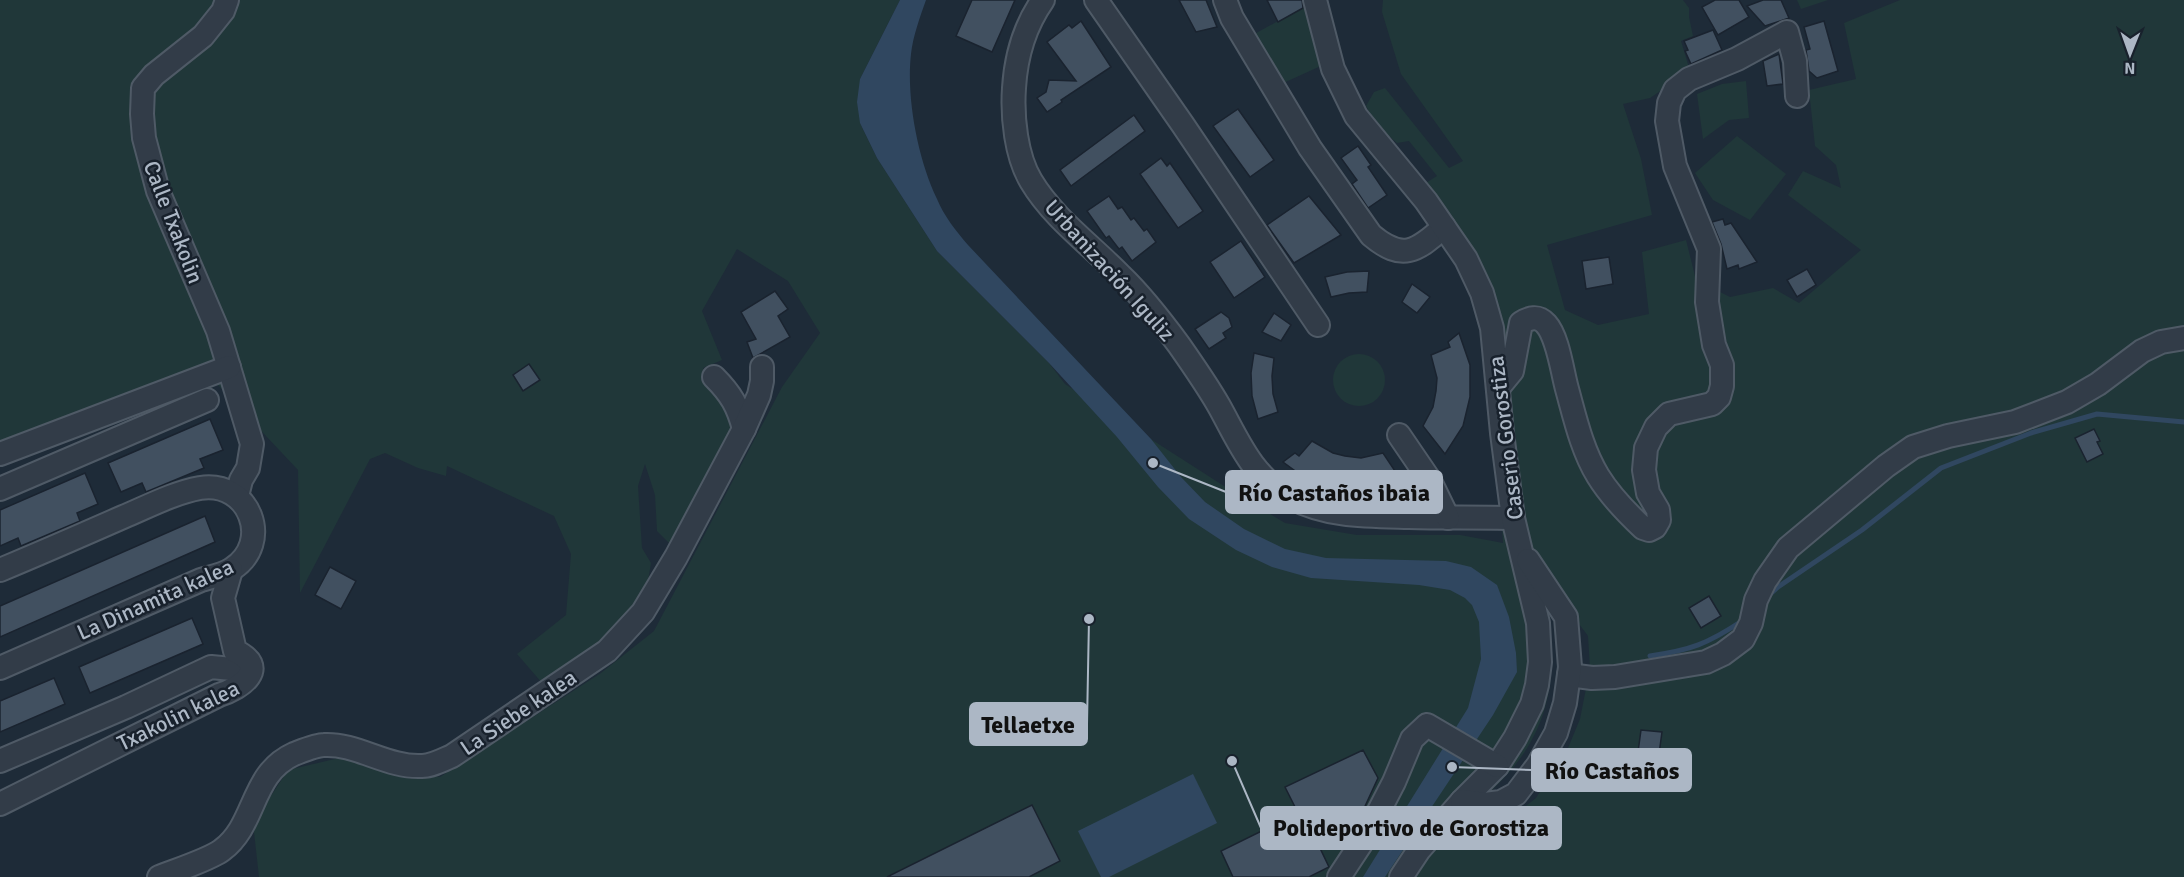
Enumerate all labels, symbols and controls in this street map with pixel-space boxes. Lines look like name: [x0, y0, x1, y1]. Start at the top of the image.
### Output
north arrow: [2100, 24, 2160, 84]
text: N: [2124, 58, 2135, 78]
street label: Calle Txakolin: [138, 157, 209, 287]
street label: Urbanización Iguliz: [1039, 194, 1181, 347]
street label: Caserio Gorostiza: [1482, 355, 1529, 521]
callout: Río Castaños ibaia: [1226, 471, 1442, 513]
text: Río Castaños ibaia: [1238, 478, 1430, 508]
street label: La Dinamita kalea: [73, 553, 238, 646]
street label: La Siebe kalea: [455, 664, 582, 761]
street label: Txakolin kalea: [113, 674, 244, 757]
callout: Tellaetxe: [970, 703, 1087, 745]
text: Tellaetxe: [981, 710, 1075, 740]
callout: Río Castaños: [1532, 749, 1691, 791]
text: Río Castaños: [1545, 756, 1680, 786]
callout: Polideportivo de Gorostiza: [1261, 807, 1561, 849]
text: Polideportivo de Gorostiza: [1273, 813, 1549, 843]

